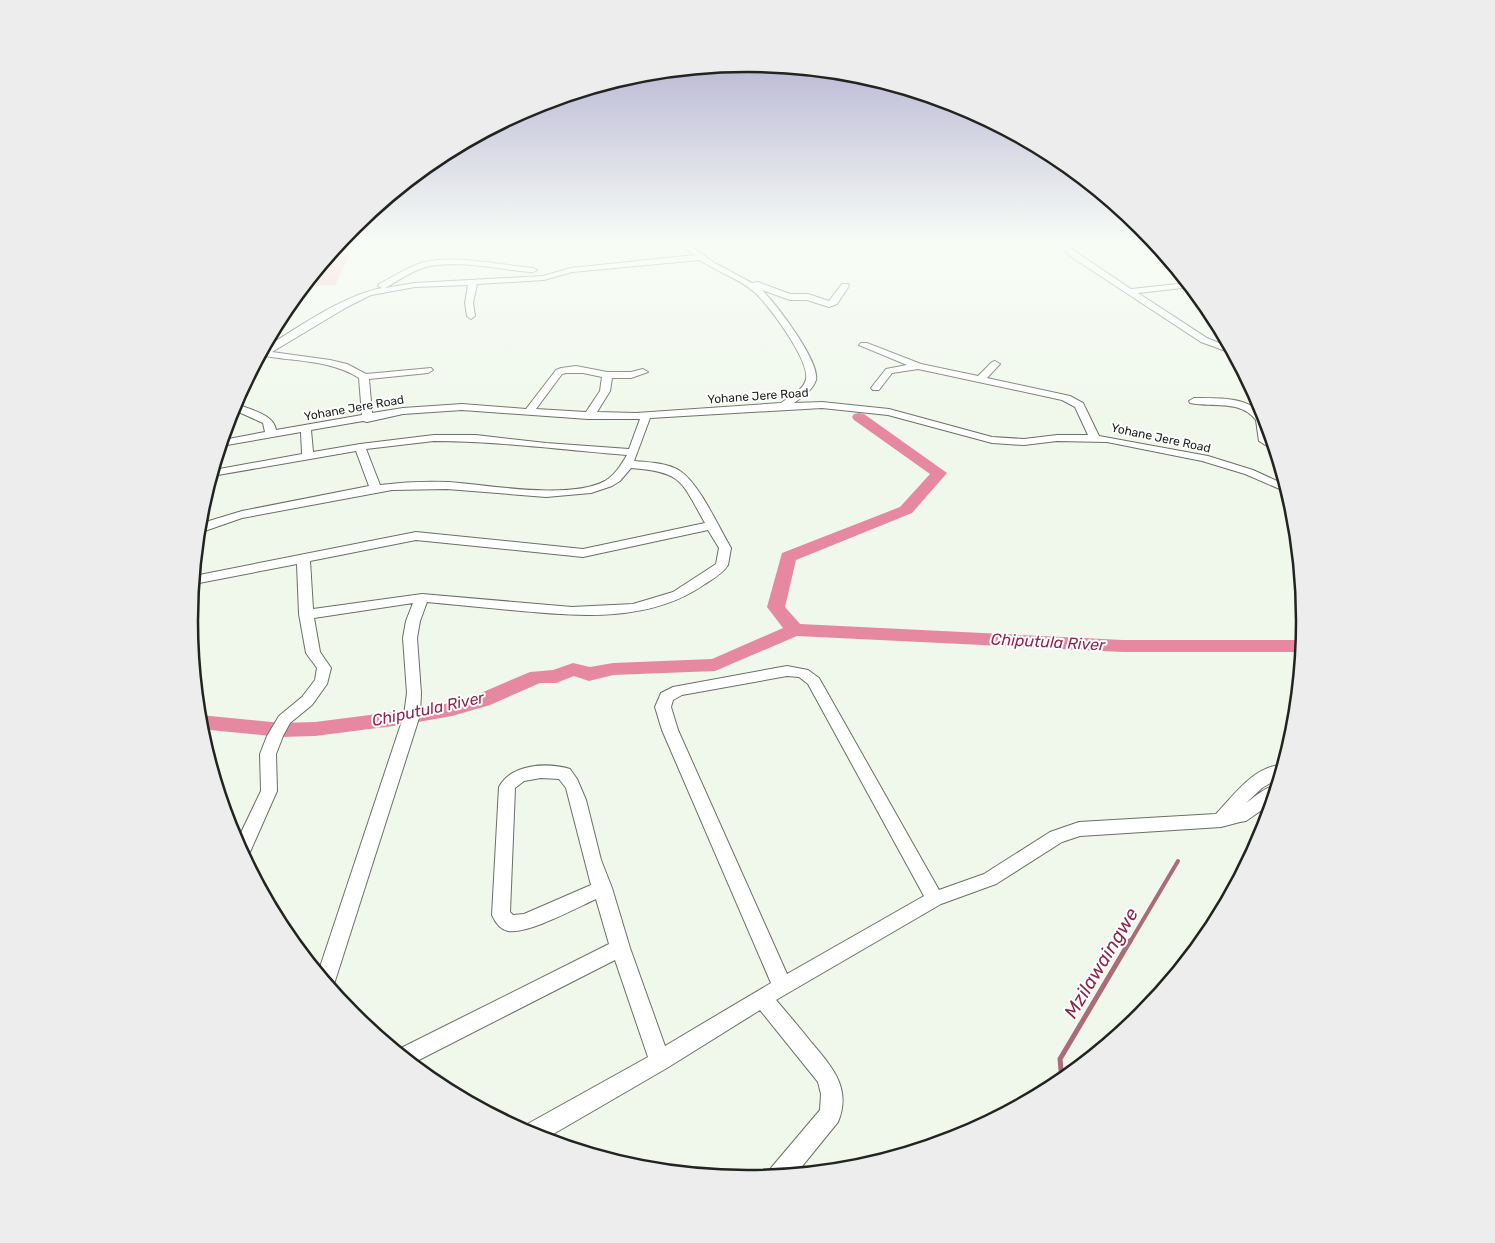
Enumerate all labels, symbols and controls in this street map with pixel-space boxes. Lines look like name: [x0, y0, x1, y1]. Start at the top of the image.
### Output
street label: Yohane Jere Road: [707, 385, 809, 407]
street label: Yohane Jere Road: [303, 392, 405, 424]
street label: Yohane Jere Road: [1110, 421, 1212, 455]
water label: Chiputula River: [990, 630, 1107, 655]
water label: Chiputula River: [370, 688, 487, 730]
water label: Mzilawaingwe: [1059, 903, 1143, 1022]

